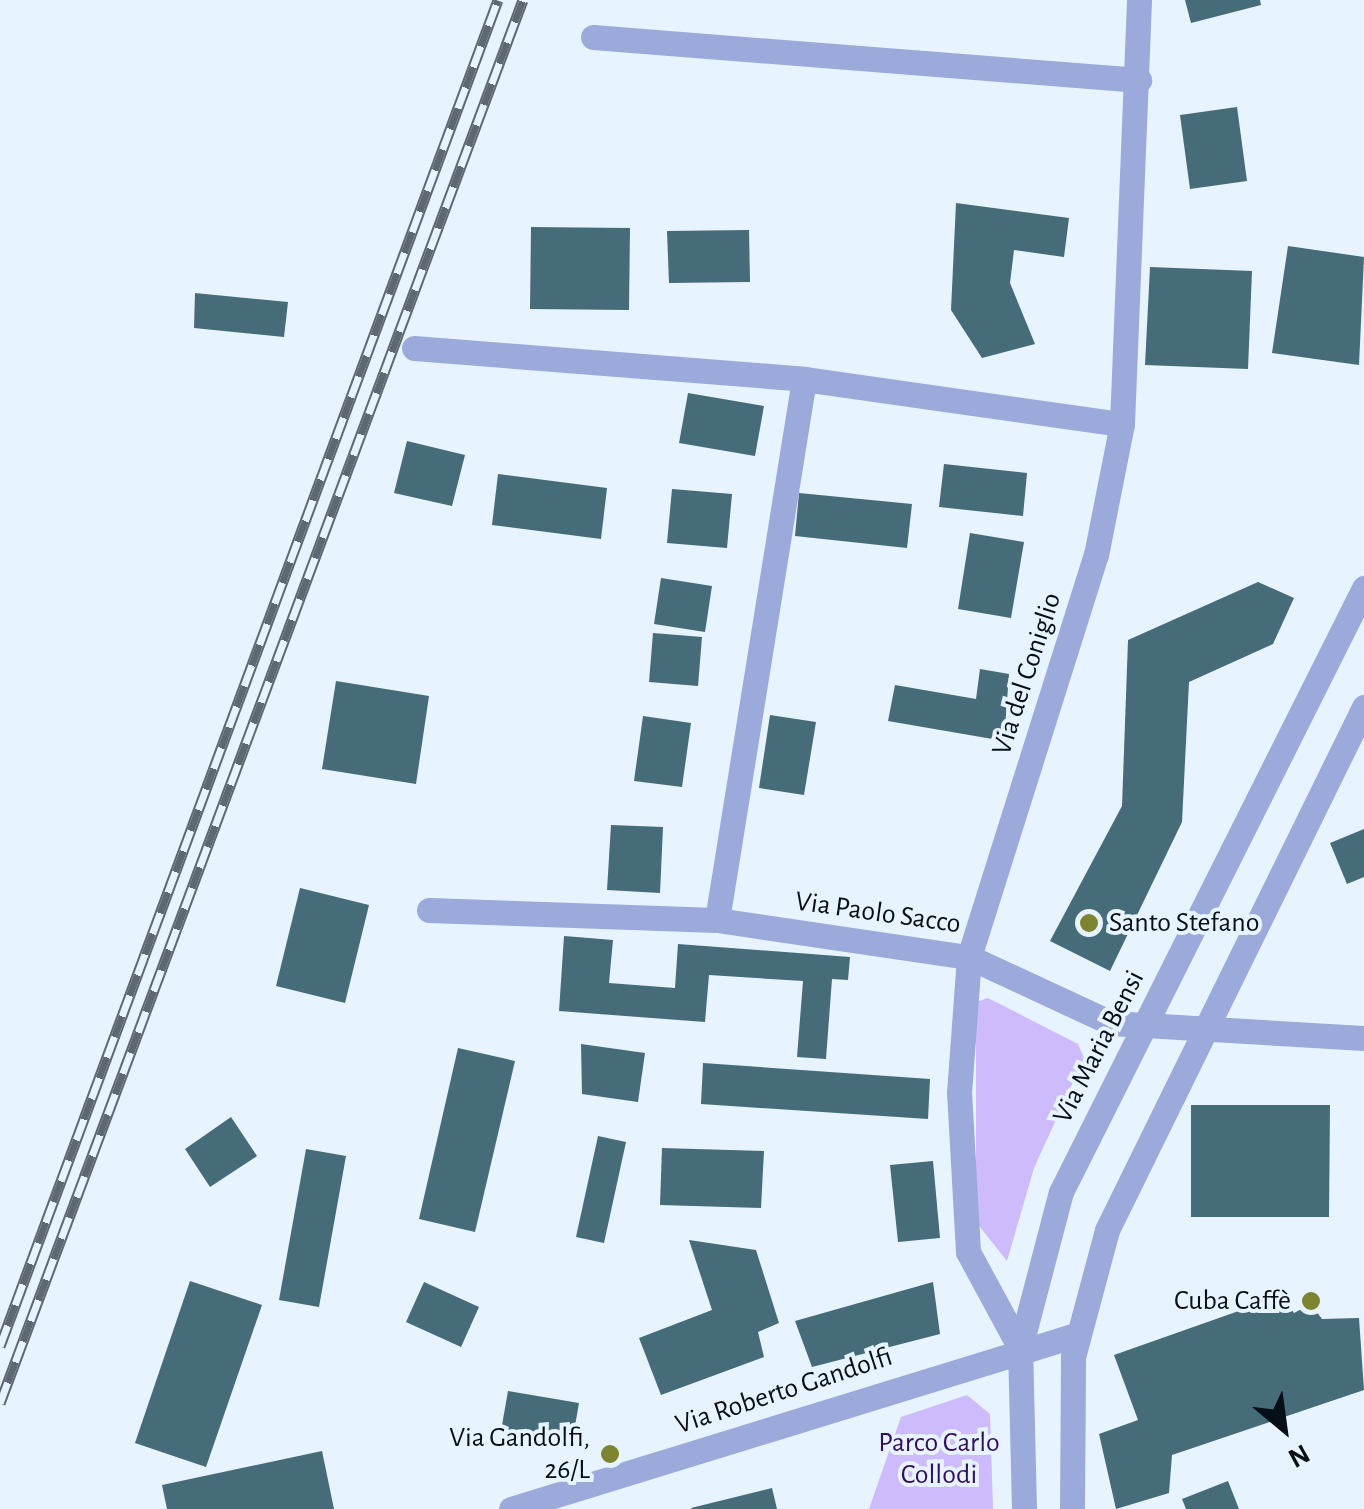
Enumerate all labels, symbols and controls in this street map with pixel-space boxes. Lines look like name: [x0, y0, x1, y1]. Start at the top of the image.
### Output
street label: Via del Coniglio: [985, 589, 1069, 759]
street label: Via Paolo Sacco: [793, 885, 963, 941]
place label: Santo Stefano: [1109, 906, 1259, 940]
marker: Santo Stefano: [1078, 912, 1100, 934]
street label: Via Maria Bensi: [1046, 965, 1152, 1129]
place label: Cuba Caffè: [1174, 1284, 1291, 1318]
marker: Cuba Caffè: [1300, 1290, 1322, 1312]
street label: Via Roberto Gandolfi: [671, 1340, 897, 1442]
north arrow: [1234, 1379, 1334, 1479]
place label: Via Gandolfi, 26/L: [449, 1421, 590, 1487]
park label: Parco Carlo Collodi: [878, 1426, 1000, 1492]
text: N: [1283, 1438, 1314, 1472]
marker: Via Gandolfi, 26/L: [599, 1443, 621, 1465]

